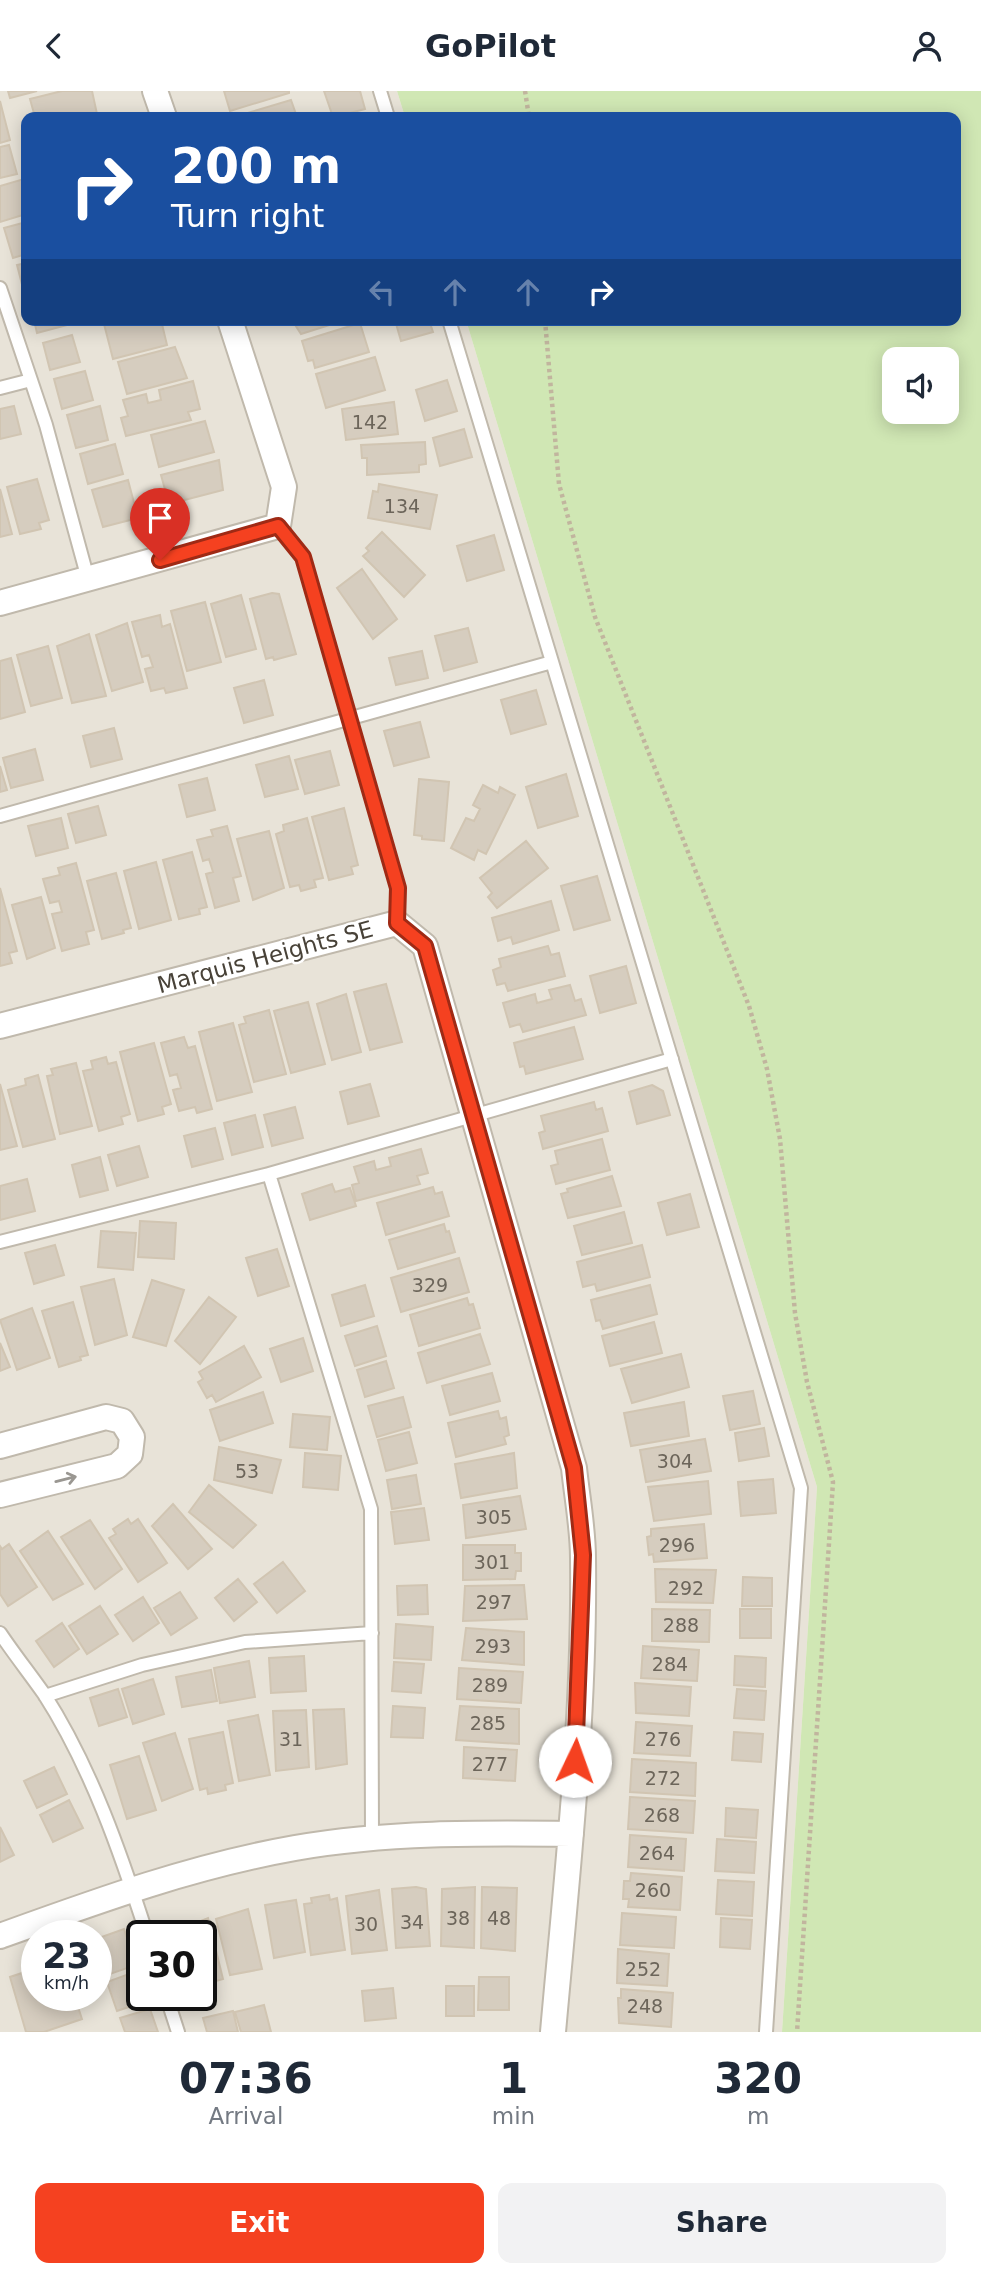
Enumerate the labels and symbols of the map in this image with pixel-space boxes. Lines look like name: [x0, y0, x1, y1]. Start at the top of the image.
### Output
house number: 142: [352, 411, 388, 433]
pin: [130, 488, 190, 560]
house number: 134: [384, 495, 420, 517]
street label: Marquis Heights SE: [154, 916, 376, 998]
house number: 329: [412, 1274, 448, 1296]
house number: 304: [657, 1450, 693, 1472]
house number: 53: [235, 1460, 259, 1482]
one-way arrow: [54, 1471, 77, 1485]
house number: 305: [476, 1506, 512, 1528]
house number: 296: [659, 1534, 695, 1556]
house number: 301: [474, 1551, 510, 1573]
house number: 292: [668, 1577, 704, 1599]
house number: 297: [476, 1591, 512, 1613]
house number: 288: [663, 1614, 699, 1636]
house number: 293: [475, 1635, 511, 1657]
house number: 284: [652, 1653, 688, 1675]
house number: 289: [472, 1674, 508, 1696]
house number: 285: [470, 1712, 506, 1734]
position arrow: [538, 1724, 612, 1798]
house number: 31: [279, 1728, 303, 1750]
house number: 276: [645, 1728, 681, 1750]
house number: 277: [472, 1753, 508, 1775]
house number: 272: [645, 1767, 681, 1789]
house number: 268: [644, 1804, 680, 1826]
house number: 264: [639, 1842, 675, 1864]
house number: 260: [635, 1879, 671, 1901]
house number: 38: [446, 1907, 470, 1929]
house number: 48: [487, 1907, 511, 1929]
house number: 34: [400, 1911, 424, 1933]
house number: 30: [354, 1913, 378, 1935]
speed limit sign: 30: [126, 1920, 217, 2011]
house number: 252: [625, 1958, 661, 1980]
house number: 248: [627, 1995, 663, 2017]

